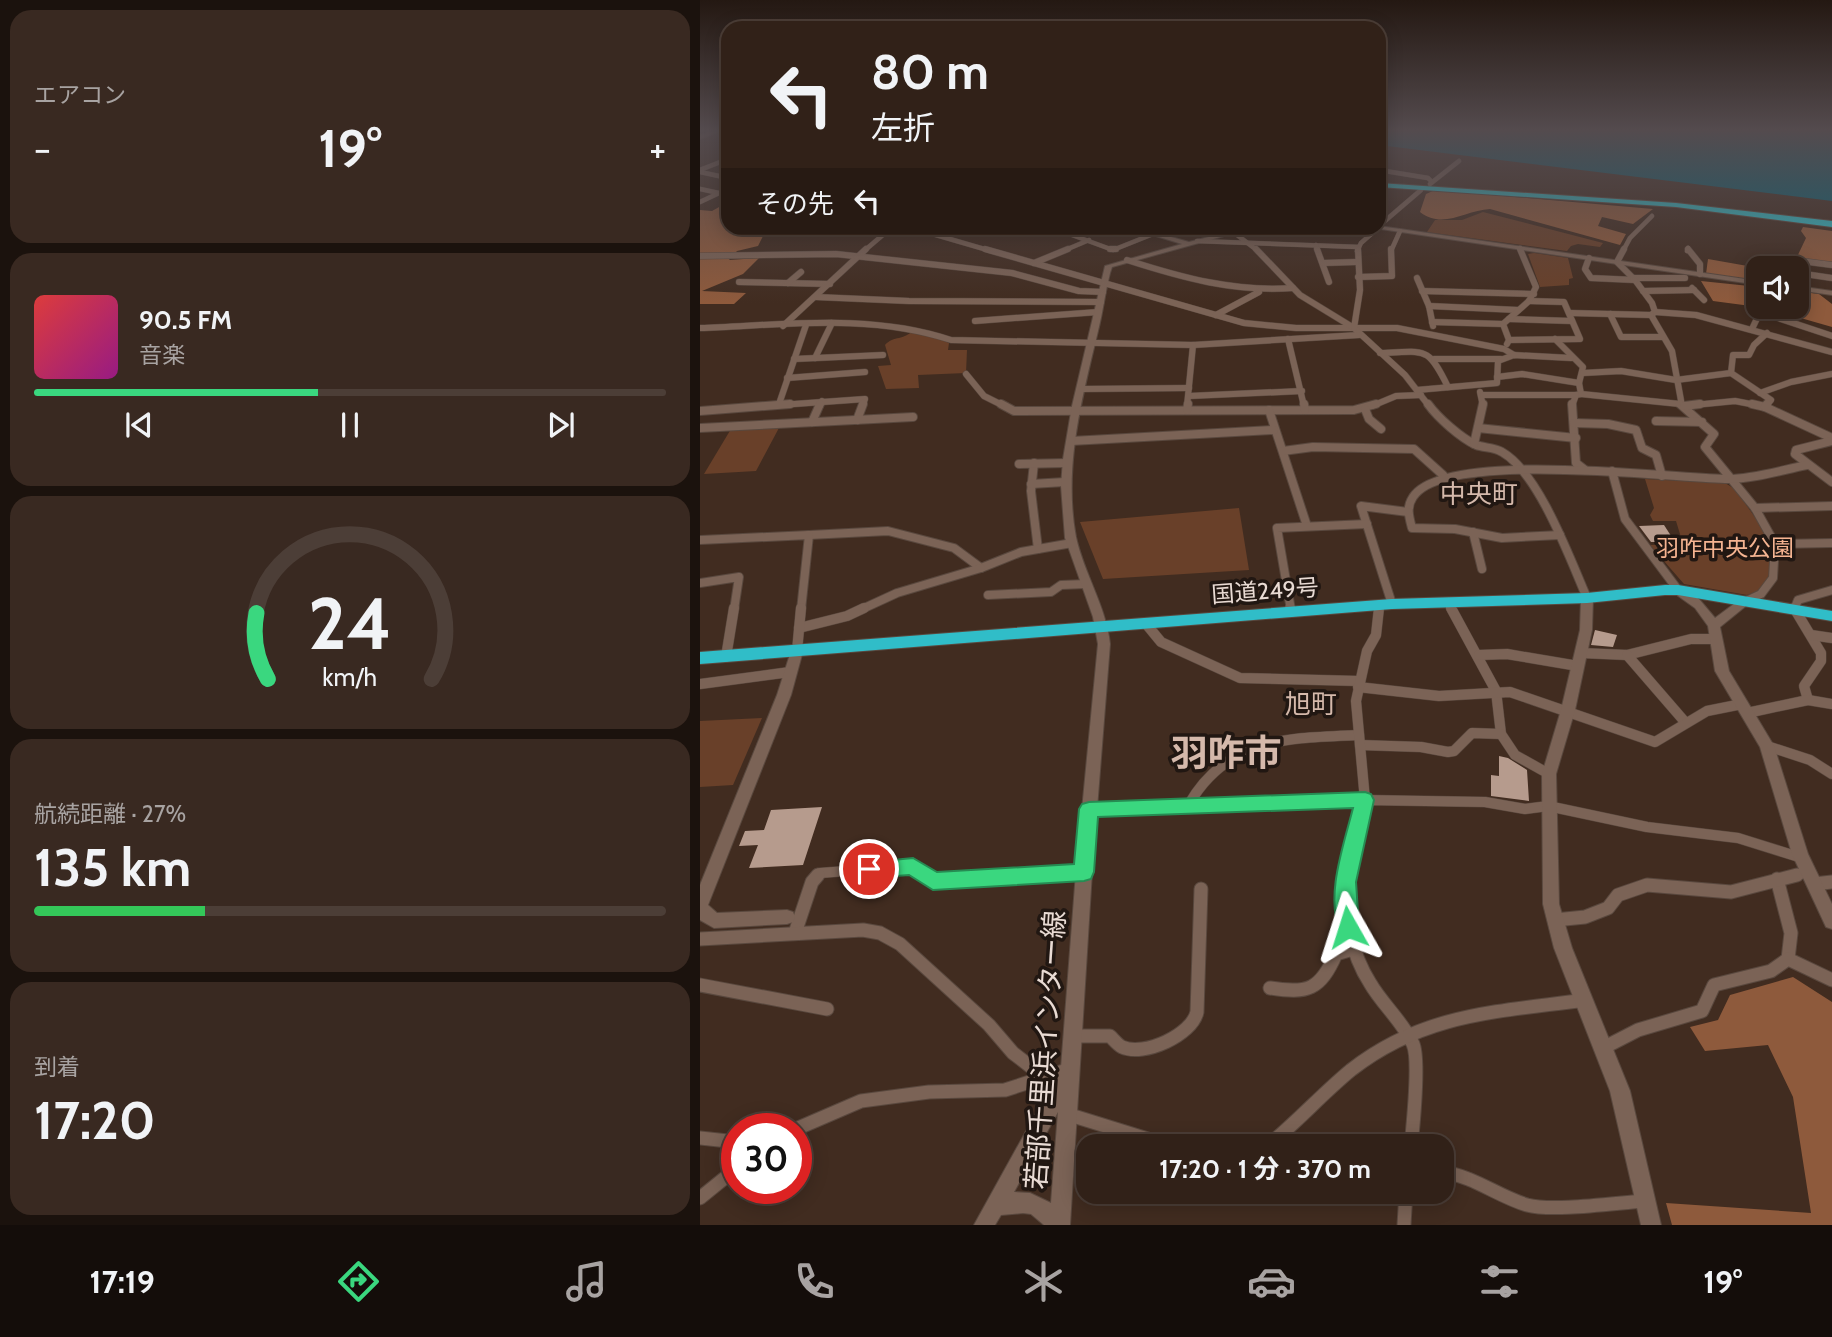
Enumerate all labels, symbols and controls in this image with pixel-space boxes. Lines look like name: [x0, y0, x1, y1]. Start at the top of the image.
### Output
text: 80 m: [871, 42, 989, 101]
icon: left: [756, 49, 847, 140]
text: エアコン: [34, 81, 126, 109]
text: 左折: [871, 108, 935, 147]
text: 19°: [318, 117, 382, 180]
text: −: [34, 125, 51, 172]
text: +: [649, 125, 666, 172]
icon: left: [848, 182, 886, 220]
text: その先: [756, 188, 834, 220]
map controls: [1746, 256, 1809, 319]
button: sound: [1746, 256, 1809, 319]
text: 90.5 FM: [139, 304, 232, 336]
text: 音楽: [139, 341, 185, 369]
icon: previous: [120, 406, 158, 444]
icon: pause: [331, 406, 369, 444]
icon: next: [542, 406, 580, 444]
district label: 中央町: [1440, 478, 1518, 510]
park label: 羽咋中央公園: [1656, 534, 1794, 562]
street label: 国道249号: [1210, 573, 1320, 609]
text: 24: [308, 579, 392, 667]
text: km/h: [323, 661, 377, 691]
district label: 旭町: [1285, 688, 1337, 720]
district label: 羽咋市: [1171, 730, 1282, 775]
text: 航続距離 · 27%: [34, 800, 186, 828]
text: 135 km: [34, 836, 191, 899]
pin: [839, 839, 899, 899]
icon: arrive: [850, 850, 888, 888]
position arrow: [1311, 890, 1385, 964]
street label: 若部千里浜インター線: [1018, 909, 1072, 1191]
text: 到着: [34, 1053, 80, 1081]
text: 17:20: [34, 1089, 155, 1152]
speed limit sign: 30: [721, 1113, 812, 1204]
text: 17:20 · 1 分 · 370 m: [1159, 1153, 1371, 1185]
icon: directions: [334, 1257, 383, 1306]
icon: music: [562, 1257, 611, 1306]
icon: phone: [790, 1257, 839, 1306]
icon: climate: [1019, 1257, 1068, 1306]
icon: car: [1247, 1257, 1296, 1306]
icon: filters: [1475, 1257, 1524, 1306]
text: 17:19: [90, 1262, 155, 1301]
text: 19°: [1703, 1262, 1742, 1301]

